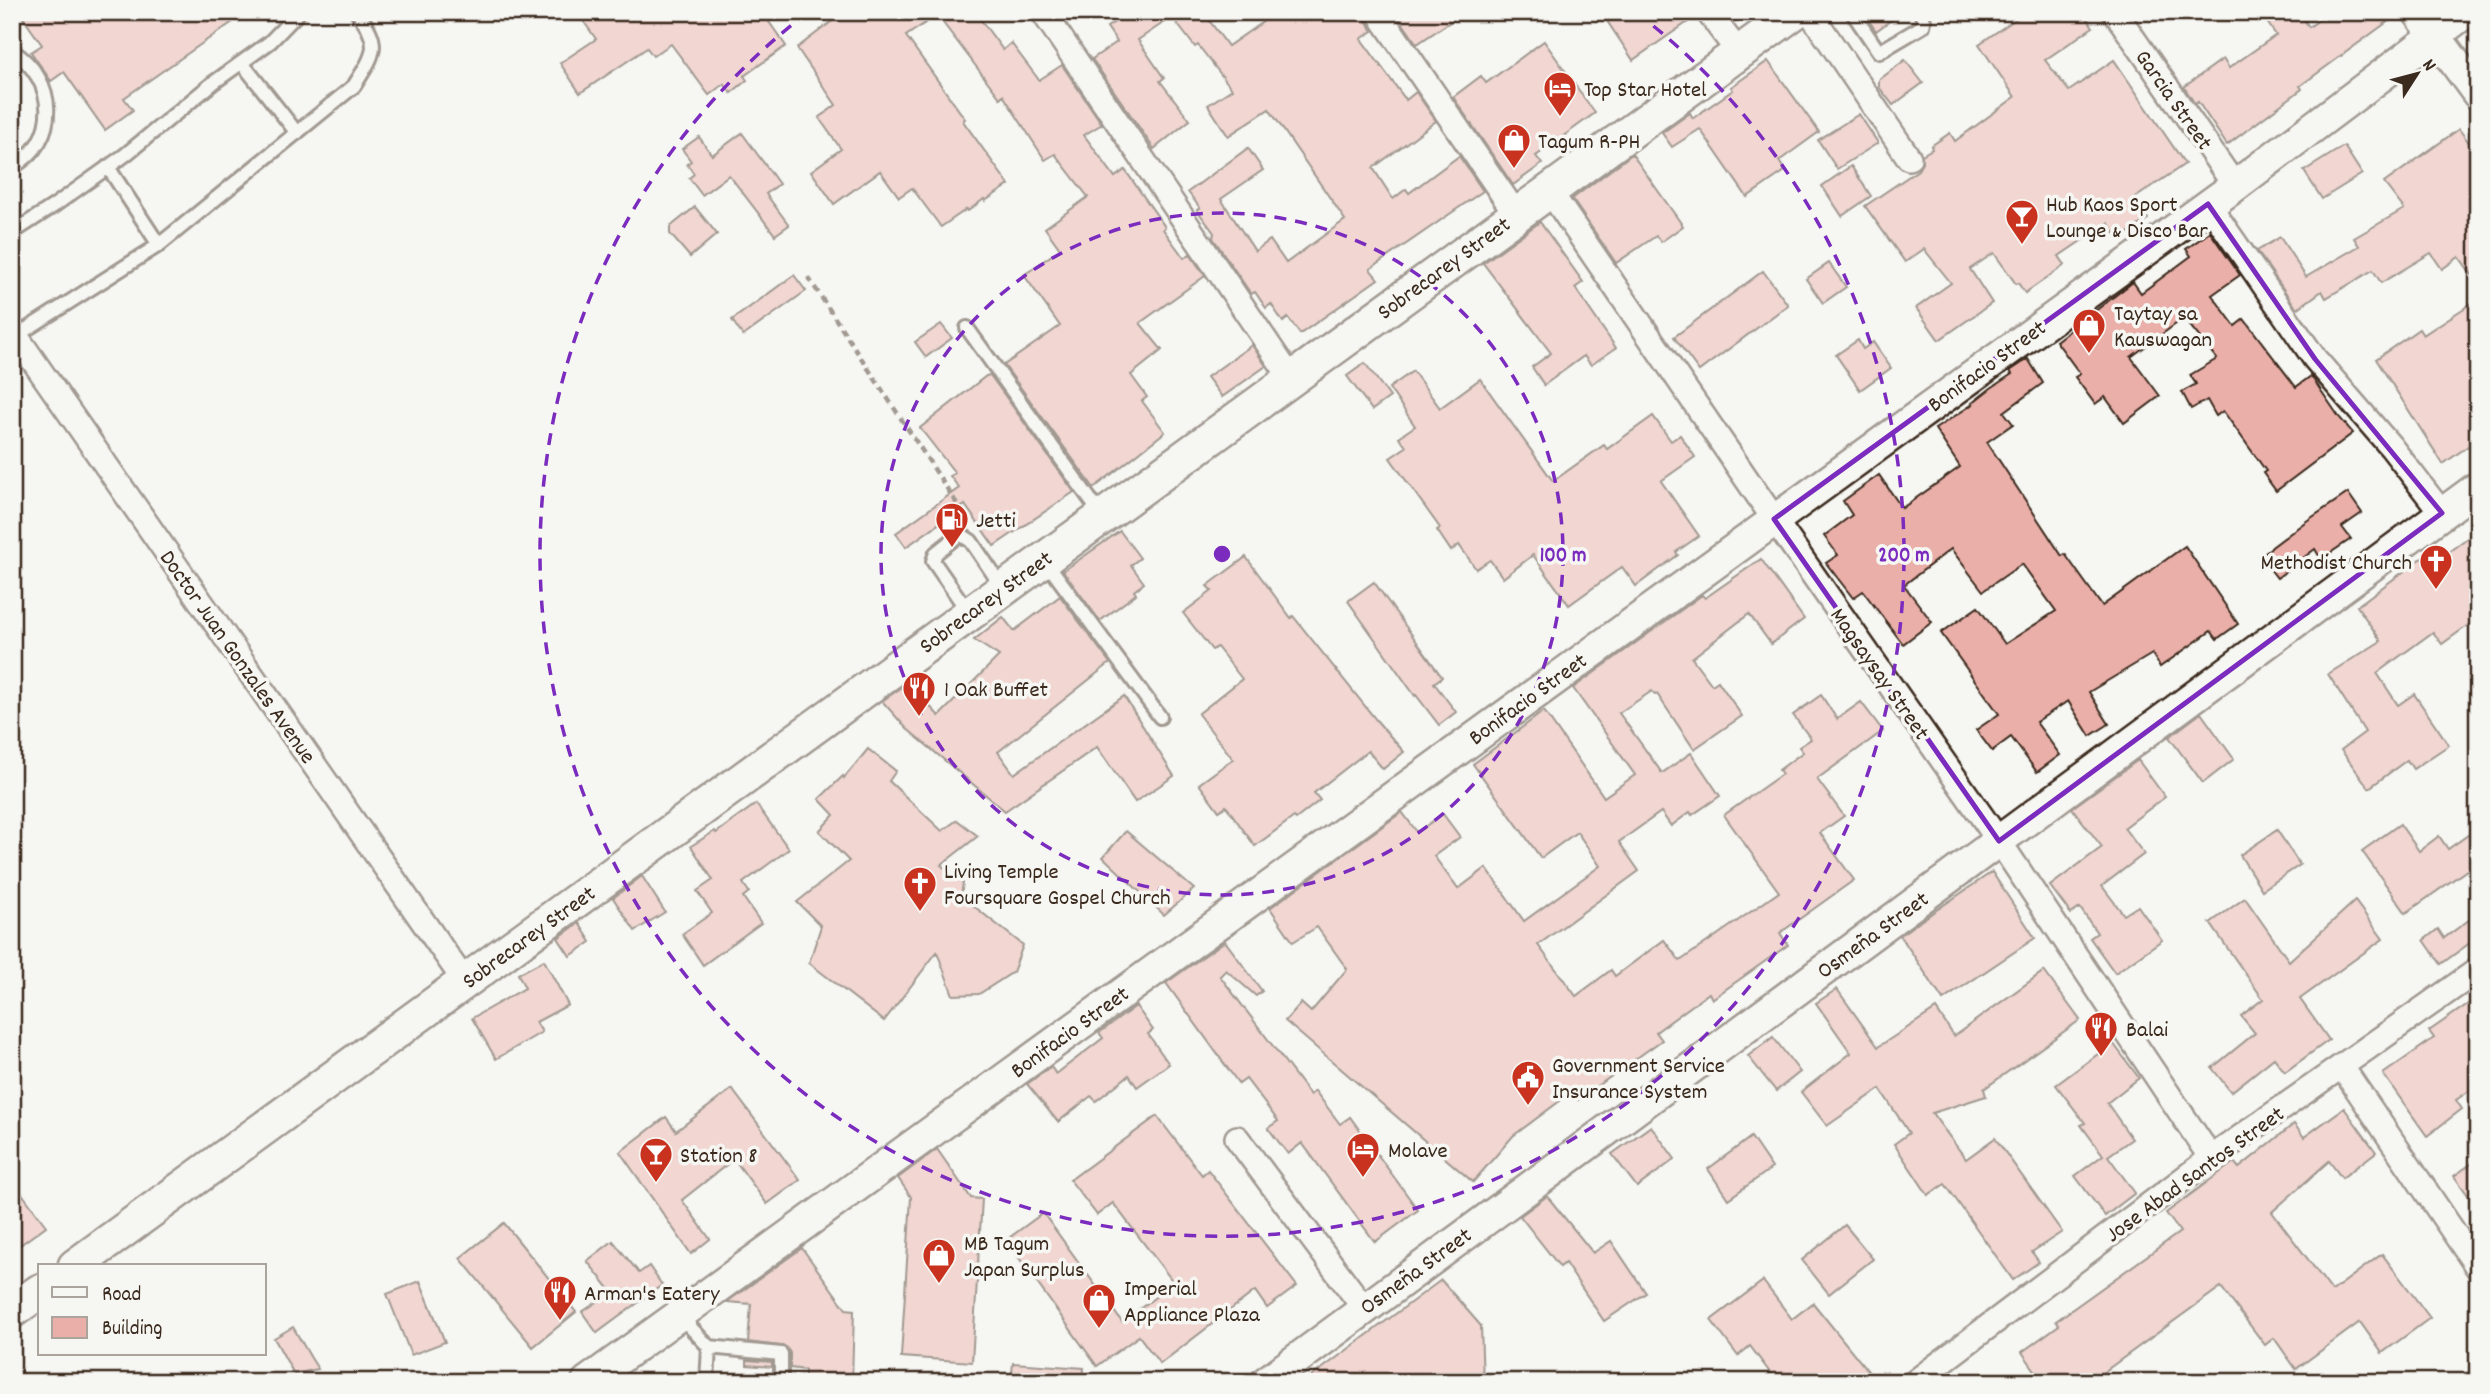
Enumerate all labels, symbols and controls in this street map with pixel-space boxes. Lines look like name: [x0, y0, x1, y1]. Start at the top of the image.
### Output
north arrow: [2382, 38, 2452, 108]
street label: Garcia Street: [2125, 44, 2219, 158]
text: N: [2414, 54, 2442, 78]
hotel icon: Top Star Hotel: [1541, 69, 1579, 118]
place label: Top Star Hotel: [1584, 75, 1707, 108]
shop icon: Tagum R-PH: [1495, 121, 1533, 170]
place label: Tagum R-PH: [1538, 127, 1640, 160]
place label: Hub Kaos Sport Lounge & Disco Bar: [2046, 190, 2208, 249]
bar icon: Hub Kaos Sport Lounge & Disco Bar: [2003, 197, 2041, 246]
street label: Sobrecarey Street: [1371, 210, 1519, 330]
place label: Taytay sa Kauswagan: [2114, 299, 2212, 358]
shop icon: Taytay sa Kauswagan: [2070, 306, 2108, 355]
street label: Bonifacio Street: [1922, 313, 2054, 422]
fuel station icon: Jetti: [933, 500, 971, 549]
place label: Jetti: [976, 506, 1016, 539]
centre of rings: [1210, 542, 1234, 566]
text: 100 m: [1540, 542, 1586, 572]
text: 200 m: [1878, 542, 1930, 572]
church icon: Methodist Church: [2417, 542, 2455, 591]
street label: Doctor Juan Gonzales Avenue: [150, 544, 323, 772]
street label: Sobrecarey Street: [913, 544, 1061, 664]
place label: Methodist Church: [2261, 548, 2412, 581]
street label: Magsaysay Street: [1820, 602, 1936, 748]
street label: Bonifacio Street: [1463, 646, 1595, 755]
restaurant icon: 1 Oak Buffet: [900, 669, 938, 718]
place label: 1 Oak Buffet: [944, 675, 1048, 708]
place label: Living Temple Foursquare Gospel Church: [944, 857, 1171, 916]
church icon: Living Temple Foursquare Gospel Church: [901, 864, 939, 913]
street label: Sobrecarey Street: [456, 879, 604, 999]
street label: Osmeña Street: [1811, 885, 1937, 989]
street label: Bonifacio Street: [1005, 979, 1137, 1088]
restaurant icon: Balai: [2082, 1009, 2120, 1058]
place label: Balai: [2126, 1015, 2168, 1048]
place label: Government Service Insurance System: [1552, 1051, 1725, 1110]
public building icon: Government Service Insurance System: [1509, 1058, 1547, 1107]
street label: Jose Abad Santos Street: [2100, 1100, 2292, 1252]
hotel icon: Molave: [1344, 1130, 1382, 1179]
bar icon: Station 8: [637, 1135, 675, 1184]
place label: Molave: [1388, 1136, 1448, 1169]
place label: Station 8: [680, 1141, 757, 1174]
street label: Osmeña Street: [1354, 1221, 1480, 1325]
place label: MB Tagum Japan Surplus: [964, 1229, 1085, 1288]
shop icon: MB Tagum Japan Surplus: [920, 1236, 958, 1285]
legend: [38, 1264, 266, 1356]
restaurant icon: Arman's Eatery: [541, 1273, 579, 1322]
place label: Imperial Appliance Plaza: [1124, 1274, 1261, 1333]
place label: Arman's Eatery: [584, 1279, 720, 1312]
text: Road: [102, 1281, 141, 1311]
shop icon: Imperial Appliance Plaza: [1080, 1281, 1118, 1330]
text: Building: [102, 1315, 162, 1345]

